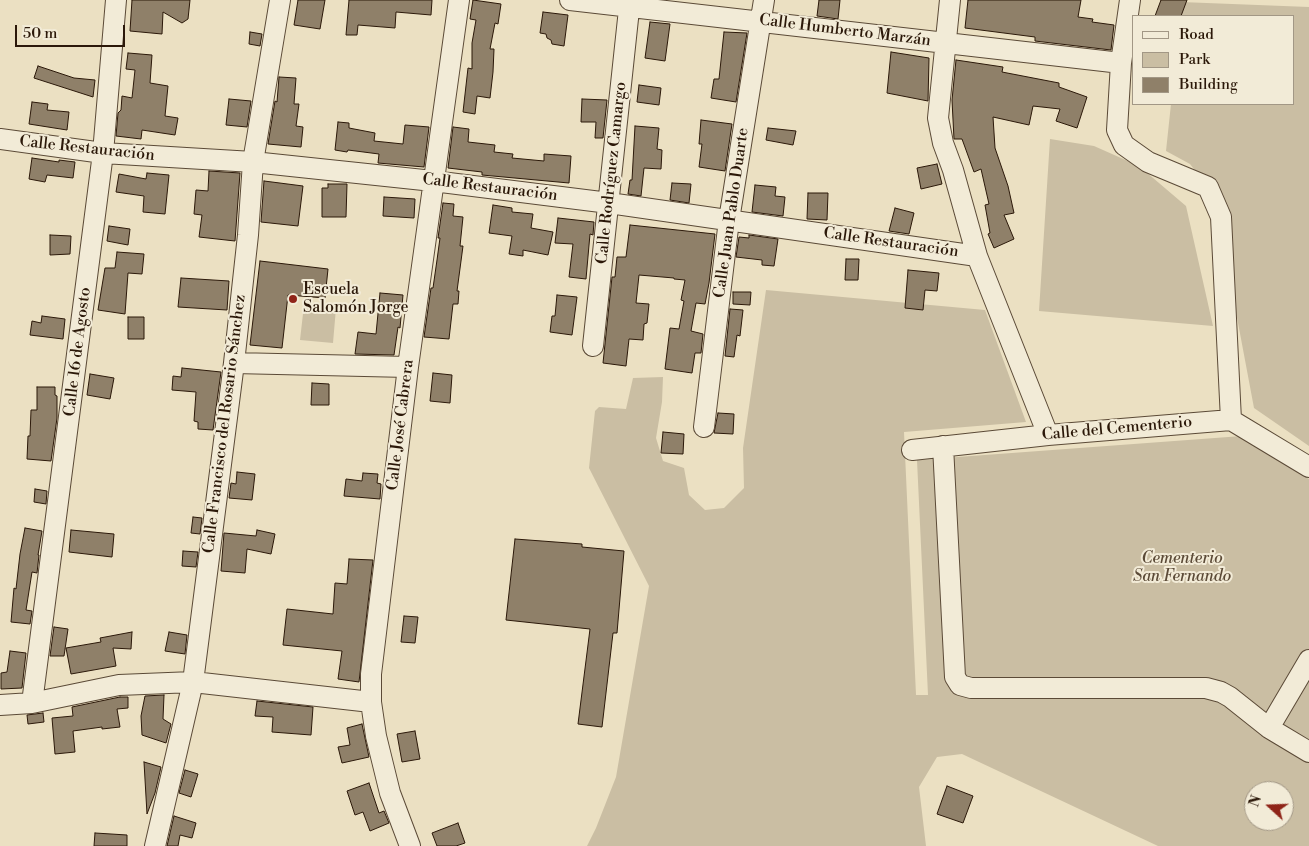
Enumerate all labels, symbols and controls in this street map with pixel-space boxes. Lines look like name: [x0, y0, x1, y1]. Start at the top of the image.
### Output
street label: Calle Humberto Marzán: [758, 11, 932, 51]
scale bar: [18, 15, 128, 47]
legend: [1132, 15, 1294, 105]
text: 50 m: [23, 24, 57, 43]
text: Road: [1179, 25, 1214, 44]
text: Park: [1179, 50, 1210, 69]
text: Building: [1179, 75, 1238, 94]
street label: Calle Rodríguez Camargo: [593, 81, 631, 265]
street label: Calle Juan Pablo Duarte: [711, 127, 753, 299]
street label: Calle Restauración: [18, 132, 156, 166]
street label: Calle Restauración: [421, 170, 559, 206]
street label: Calle Restauración: [822, 224, 960, 262]
place label: Escuela Salomón Jorge: [303, 280, 409, 318]
street label: Calle 16 de Agosto: [61, 286, 95, 418]
marker: Escuela Salomón Jorge: [287, 293, 299, 305]
street label: Calle Francisco del Rosario Sánchez: [200, 294, 250, 554]
street label: Calle José Cabrera: [383, 358, 419, 492]
street label: Calle del Cementerio: [1041, 413, 1193, 445]
park label: Cementerio San Fernando: [1133, 549, 1231, 587]
north arrow: [1244, 781, 1294, 831]
text: N: [1245, 793, 1266, 810]

